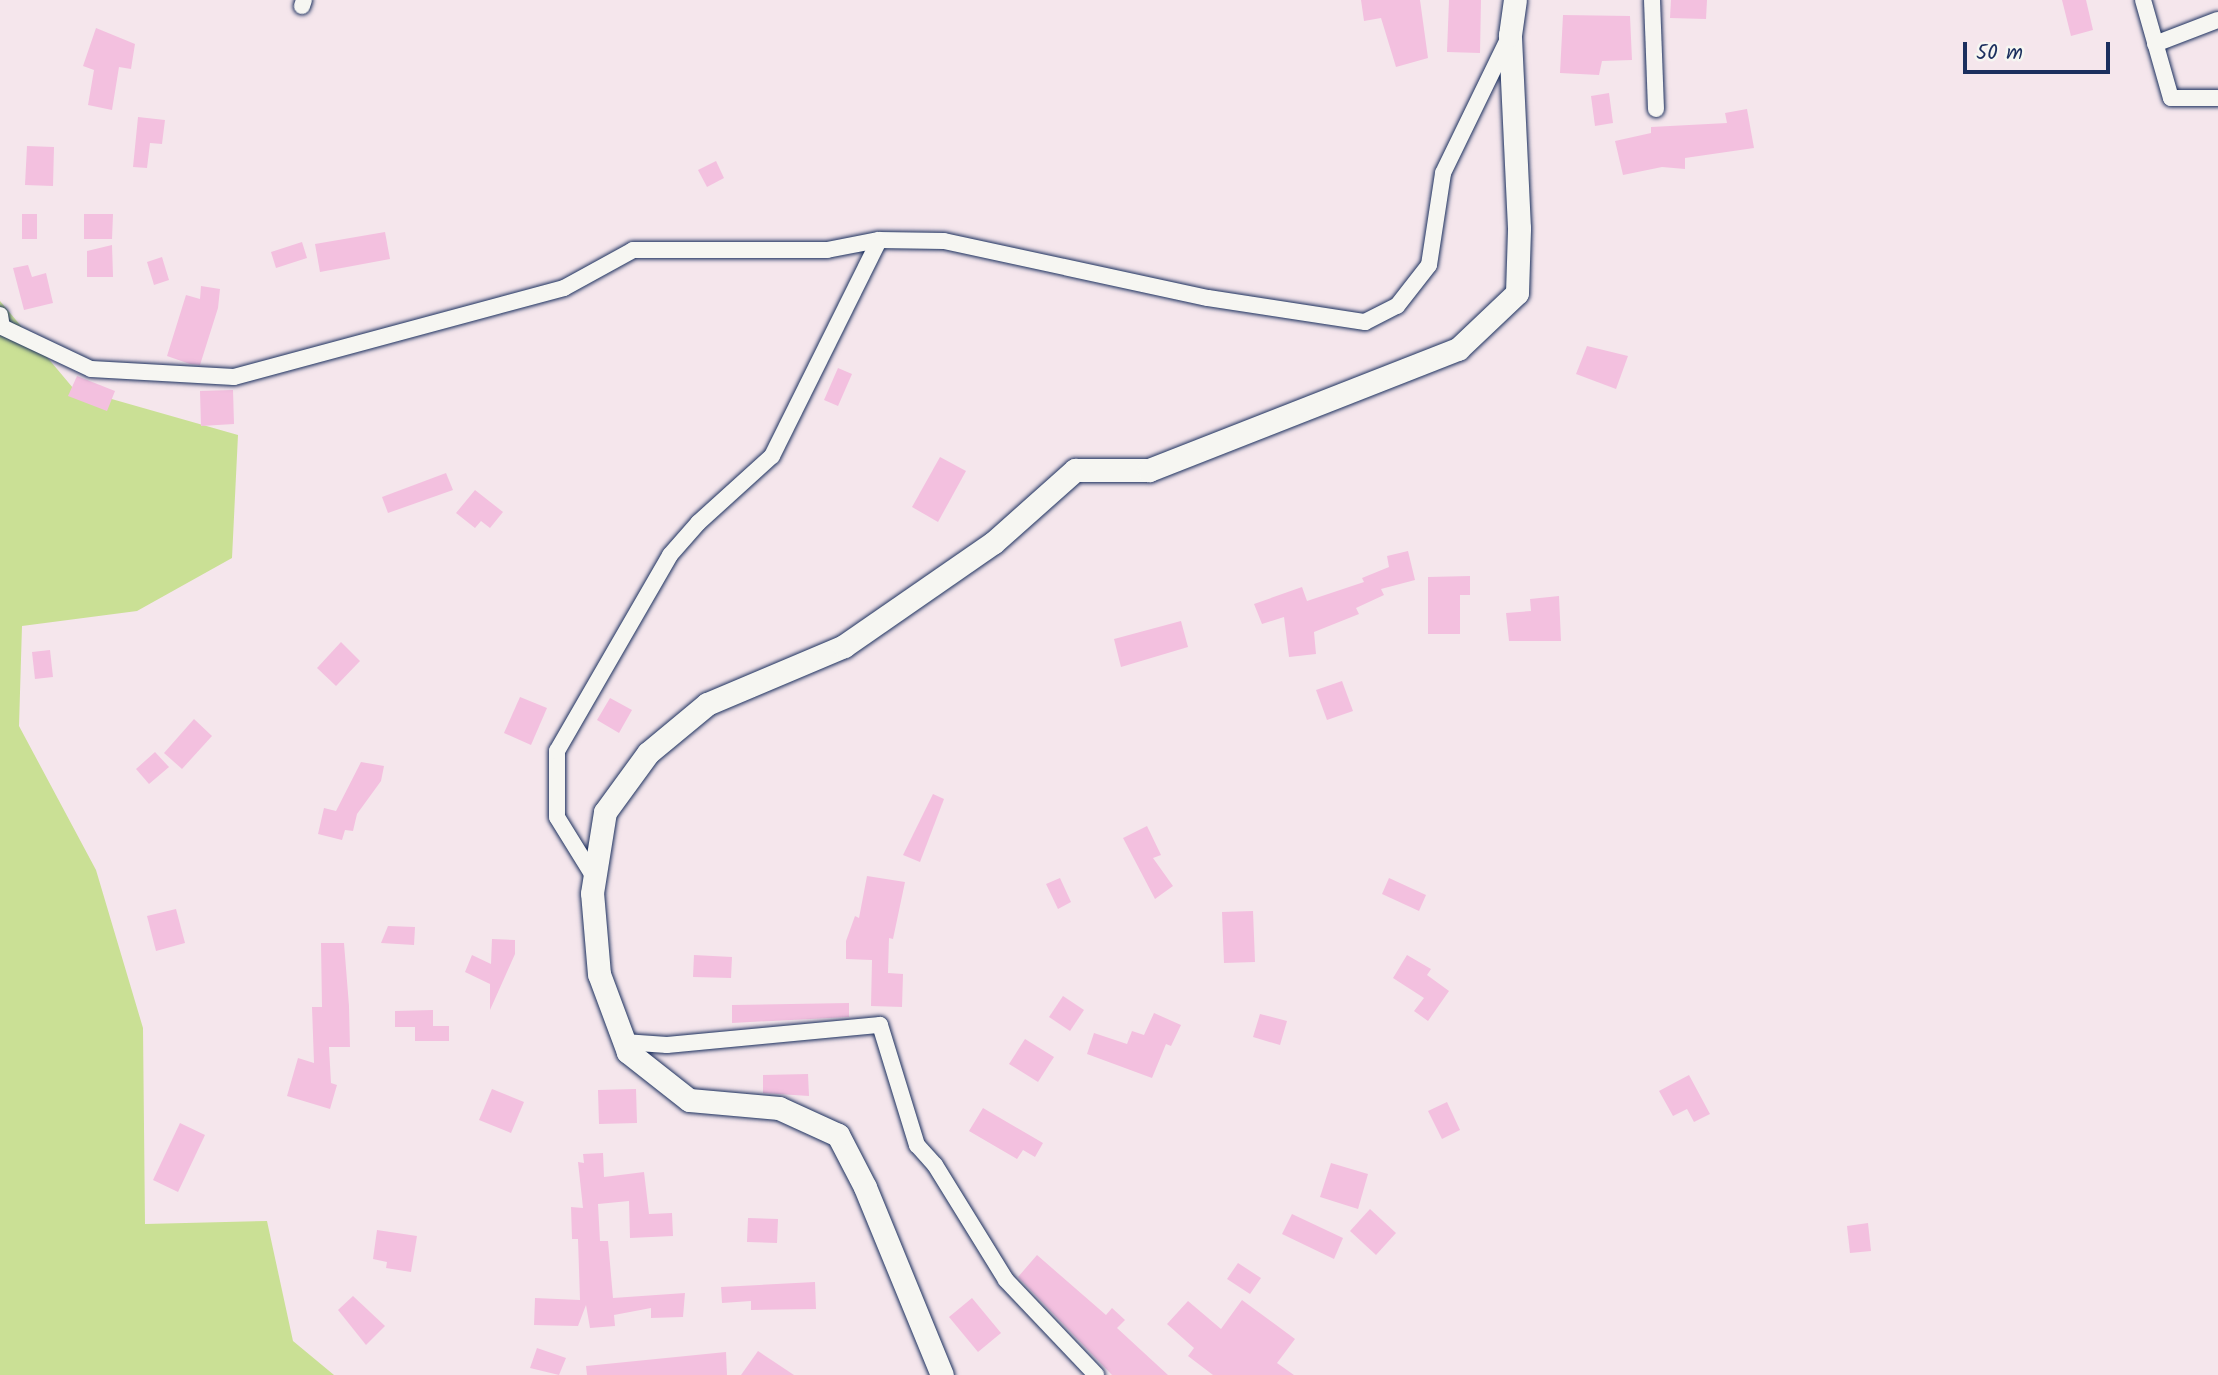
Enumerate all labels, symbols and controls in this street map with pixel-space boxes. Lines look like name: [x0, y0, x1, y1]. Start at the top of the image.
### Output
scale bar: [1966, 28, 2113, 72]
text: 50 m: [1976, 37, 2023, 70]

